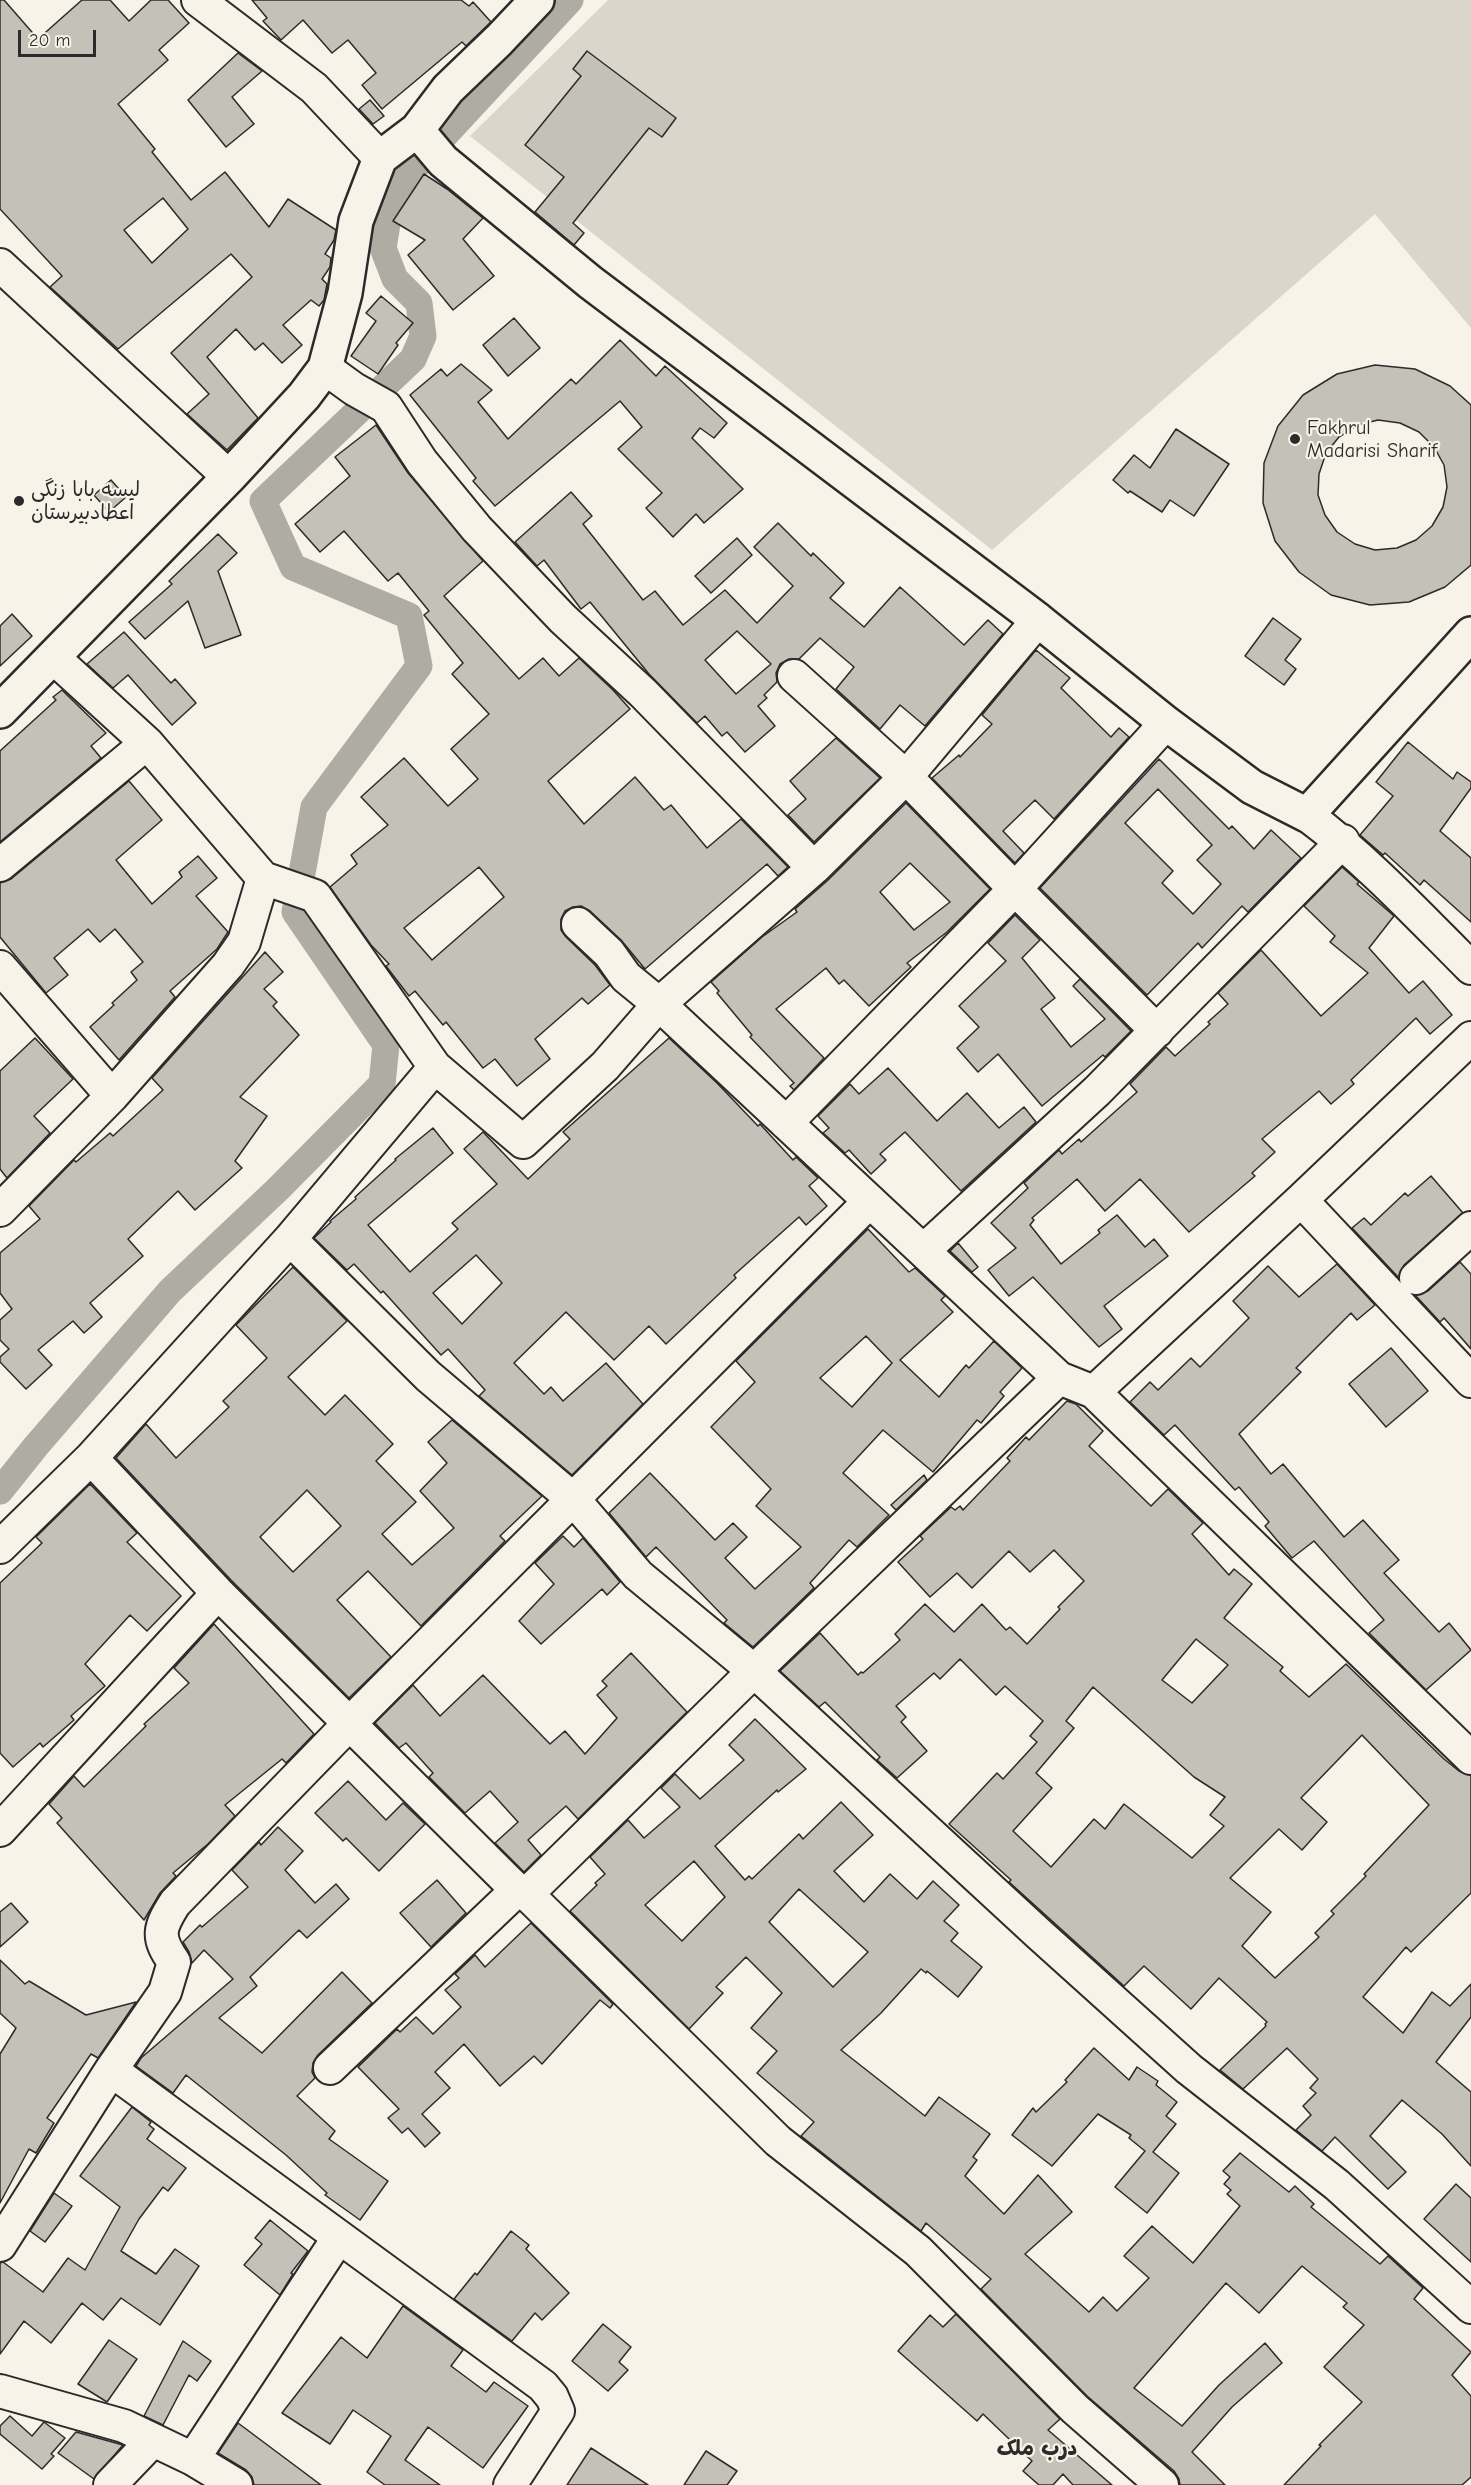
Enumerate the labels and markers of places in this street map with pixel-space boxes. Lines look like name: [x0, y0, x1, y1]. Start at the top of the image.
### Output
place label: Fakhrul Madarisi Sharif: [1307, 416, 1437, 463]
marker: Fakhrul Madarisi Sharif: [1288, 432, 1302, 446]
place label: لیسه بابا زنگی اعطادبیرستان: [31, 478, 140, 525]
marker: لیسه بابا زنگی اعطادبیرستان: [12, 494, 26, 508]

